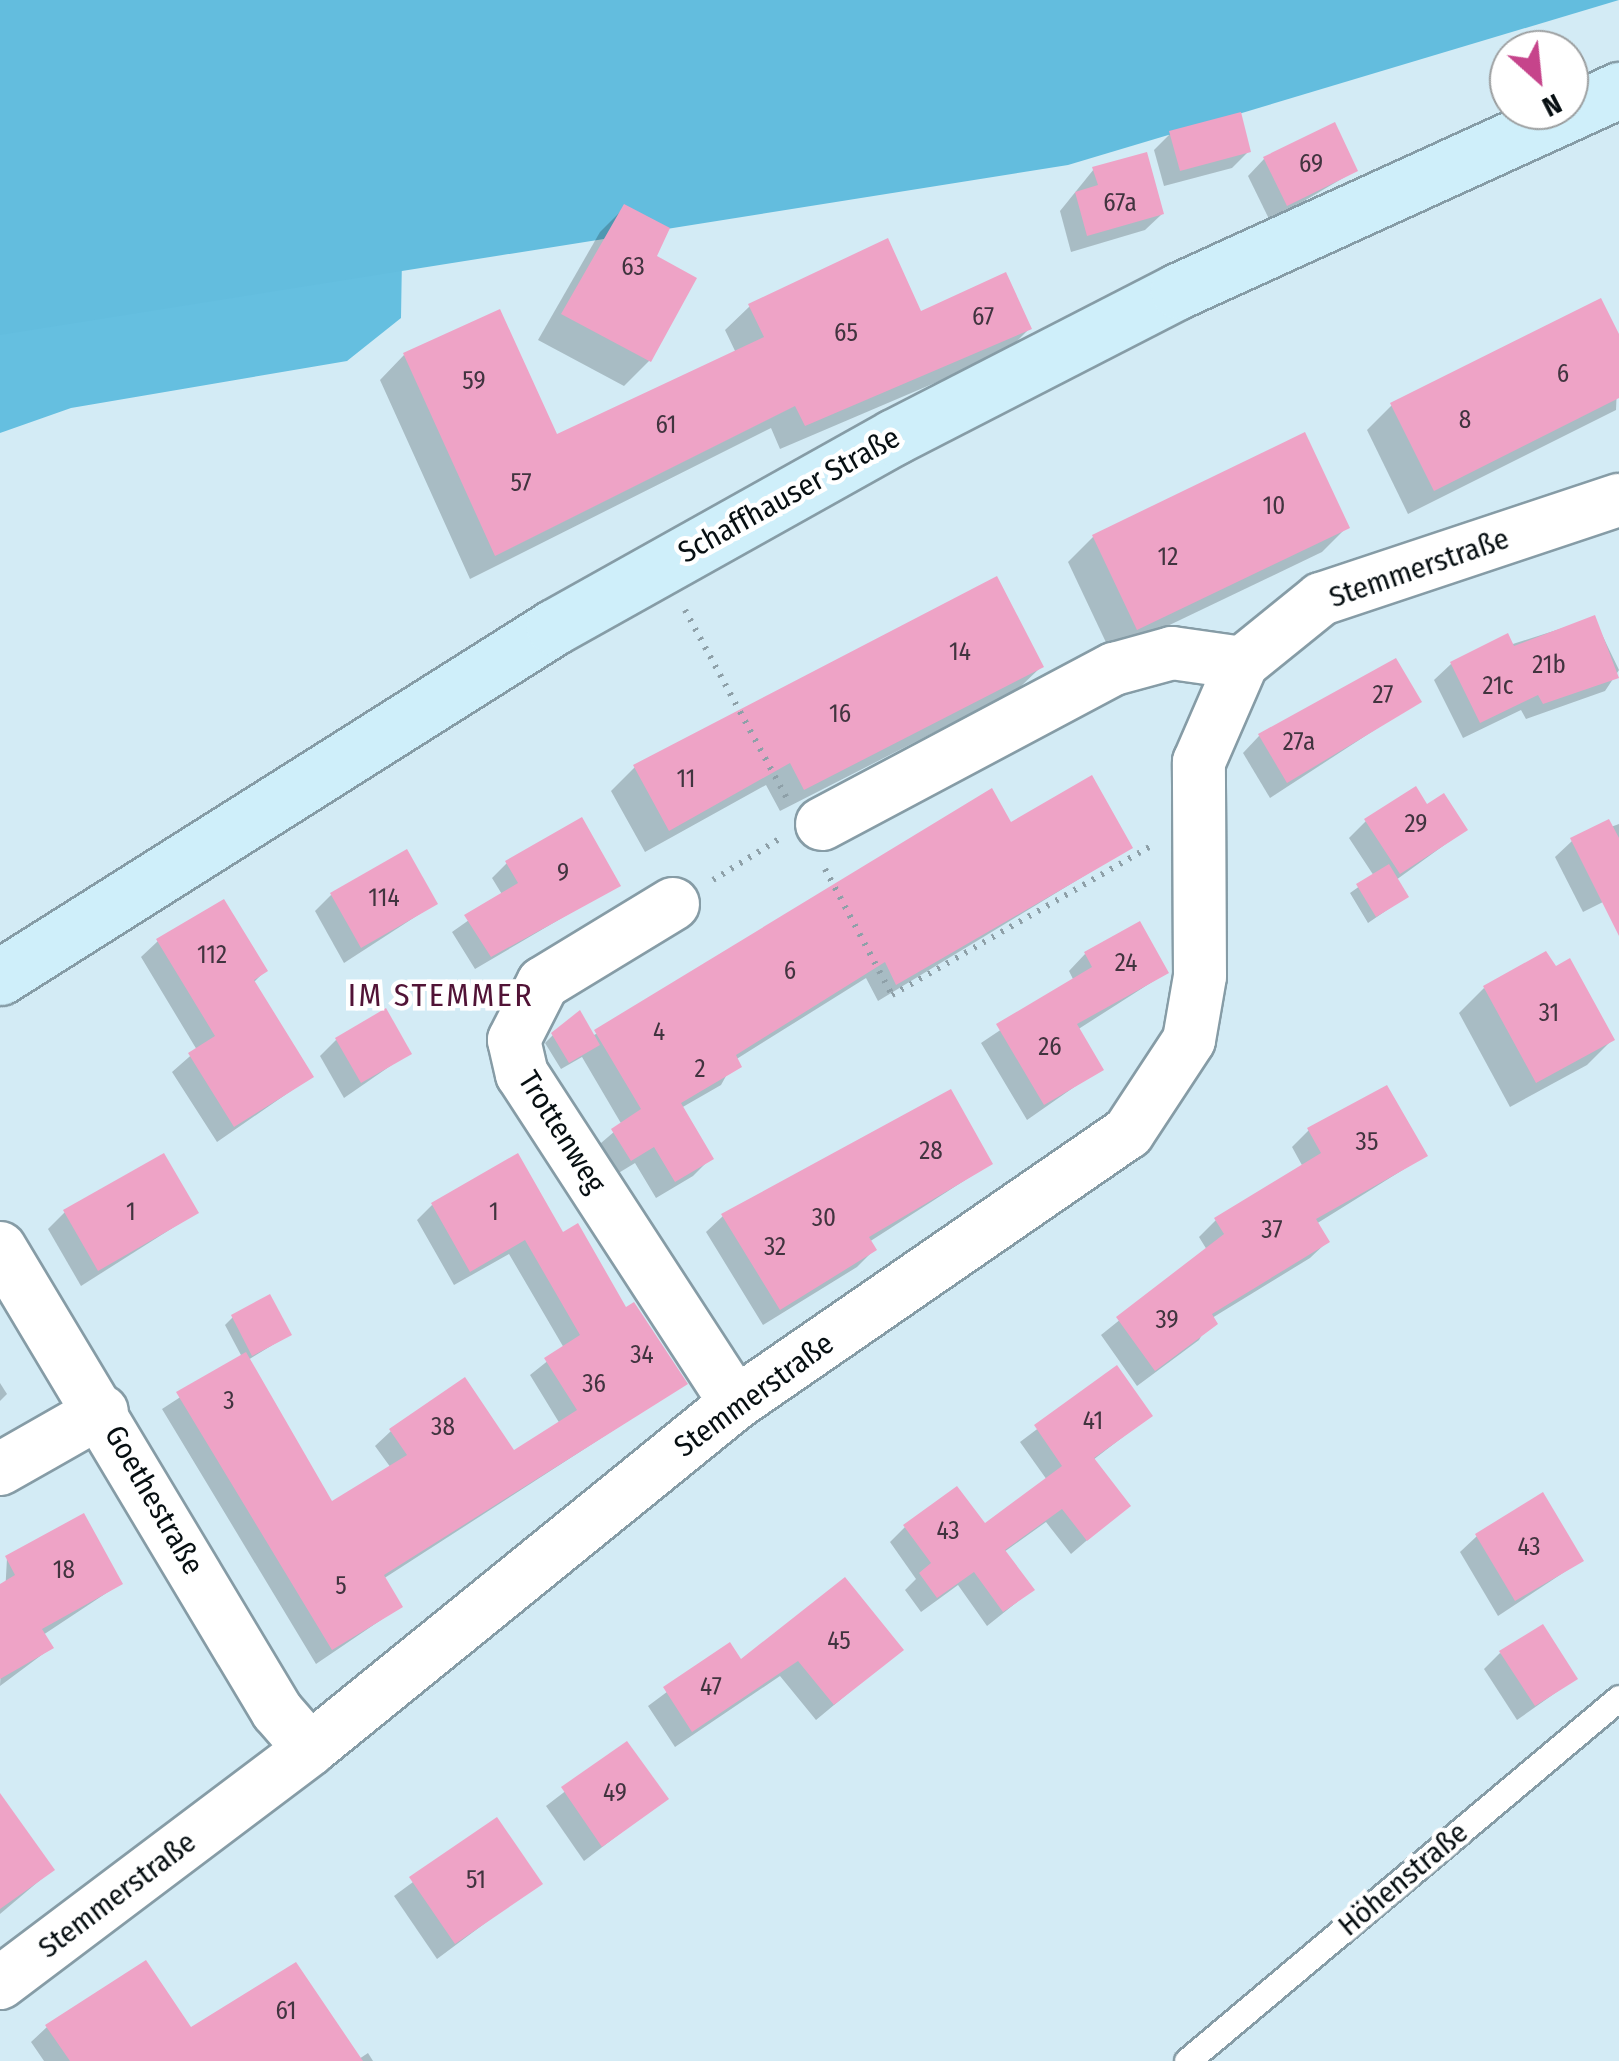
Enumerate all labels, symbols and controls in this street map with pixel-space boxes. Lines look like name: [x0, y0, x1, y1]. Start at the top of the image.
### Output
north arrow: [1489, 30, 1589, 130]
text: N: [1537, 87, 1567, 124]
house number: 69: [1299, 149, 1323, 179]
house number: 67a: [1103, 188, 1137, 218]
house number: 63: [621, 252, 645, 282]
house number: 67: [972, 302, 994, 332]
house number: 65: [834, 318, 858, 348]
house number: 6: [1557, 359, 1569, 389]
house number: 59: [462, 366, 486, 396]
house number: 8: [1459, 405, 1471, 435]
house number: 61: [655, 410, 677, 440]
street label: Schaffhauser Straße: [672, 419, 906, 571]
house number: 57: [510, 468, 532, 498]
house number: 10: [1263, 491, 1285, 521]
street label: Stemmerstraße: [1324, 520, 1514, 616]
house number: 12: [1158, 542, 1178, 572]
house number: 14: [949, 637, 971, 667]
house number: 21b: [1532, 650, 1566, 680]
house number: 21c: [1483, 671, 1513, 701]
house number: 27: [1373, 680, 1393, 710]
house number: 16: [829, 699, 851, 729]
house number: 27a: [1283, 727, 1315, 757]
house number: 11: [676, 764, 696, 794]
house number: 29: [1405, 809, 1427, 839]
house number: 9: [557, 858, 569, 888]
house number: 114: [368, 883, 400, 913]
house number: 112: [197, 940, 227, 970]
house number: 24: [1115, 948, 1137, 978]
house number: 6: [784, 956, 796, 986]
district label: IM STEMMER: [348, 976, 534, 1014]
house number: 31: [1539, 998, 1559, 1028]
house number: 4: [653, 1017, 665, 1047]
house number: 26: [1038, 1032, 1062, 1062]
house number: 2: [694, 1054, 706, 1084]
street label: Trottenweg: [510, 1064, 614, 1200]
house number: 35: [1356, 1127, 1378, 1157]
house number: 28: [919, 1136, 943, 1166]
house number: 1: [126, 1197, 136, 1227]
house number: 1: [489, 1197, 499, 1227]
house number: 30: [812, 1203, 836, 1233]
house number: 37: [1261, 1215, 1283, 1245]
house number: 32: [764, 1232, 786, 1262]
house number: 39: [1155, 1305, 1179, 1335]
street label: Stemmerstraße: [667, 1325, 841, 1465]
house number: 34: [630, 1340, 654, 1370]
house number: 36: [582, 1369, 606, 1399]
house number: 3: [223, 1386, 235, 1416]
house number: 41: [1083, 1406, 1103, 1436]
house number: 38: [431, 1412, 455, 1442]
street label: Goethestraße: [97, 1419, 211, 1581]
house number: 43: [936, 1516, 960, 1546]
house number: 43: [1517, 1532, 1541, 1562]
house number: 18: [53, 1555, 75, 1585]
house number: 5: [335, 1571, 347, 1601]
house number: 45: [827, 1626, 851, 1656]
house number: 47: [700, 1672, 722, 1702]
house number: 49: [603, 1778, 627, 1808]
street label: Höhenstraße: [1331, 1814, 1475, 1944]
street label: Stemmerstraße: [31, 1824, 203, 1966]
house number: 51: [466, 1865, 486, 1895]
house number: 61: [275, 1996, 297, 2026]

